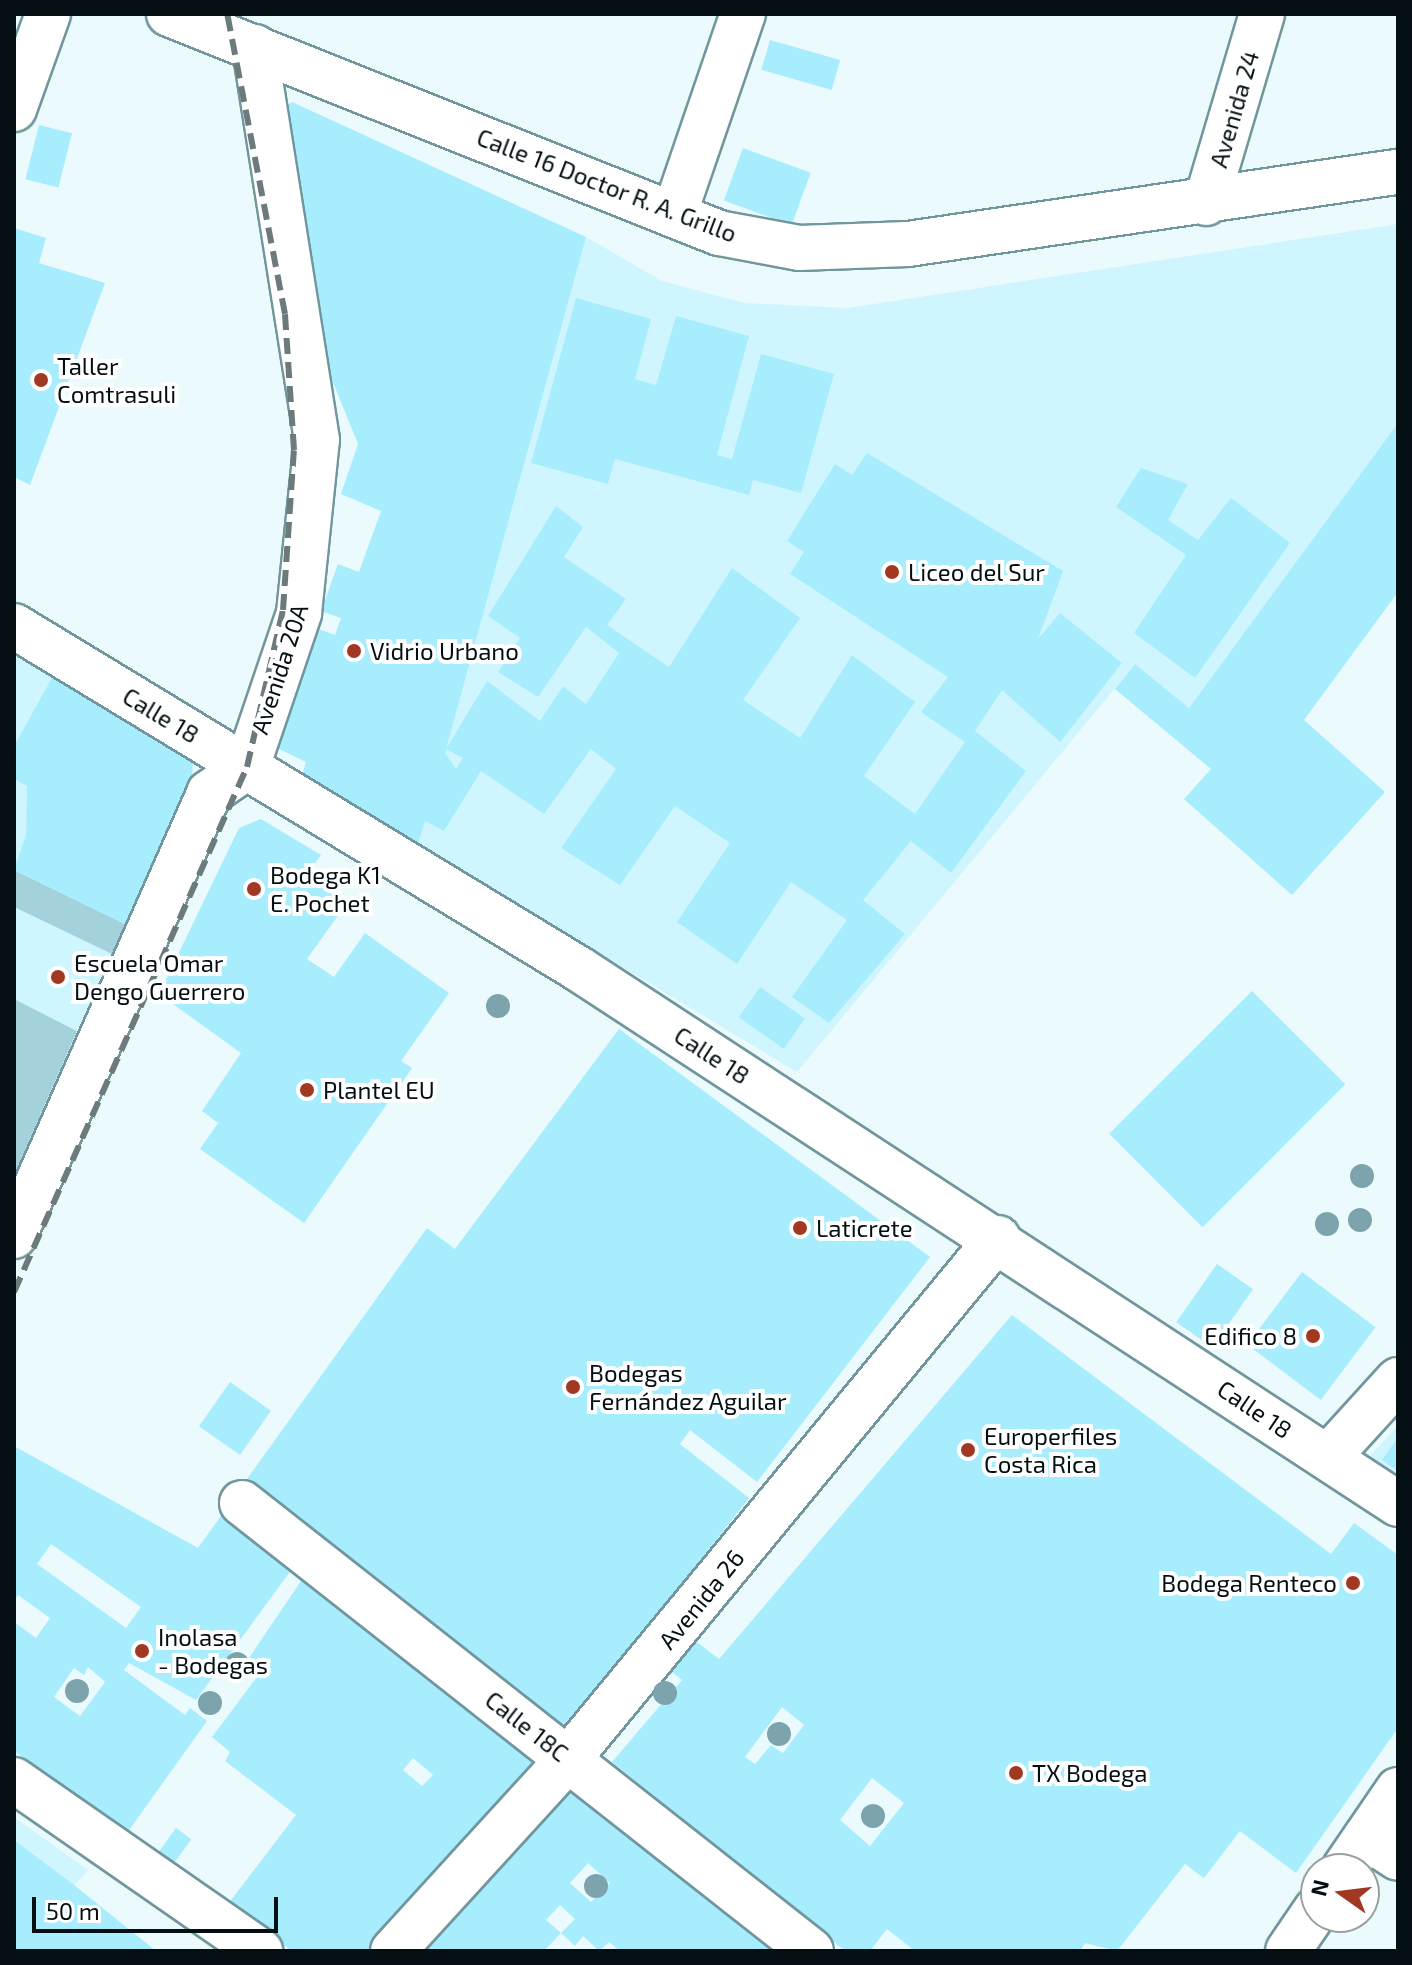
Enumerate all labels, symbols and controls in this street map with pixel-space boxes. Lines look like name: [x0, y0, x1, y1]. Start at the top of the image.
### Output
street label: Avenida 24: [1204, 47, 1264, 171]
street label: Calle 16 Doctor R. A. Grillo: [473, 122, 741, 248]
place label: Taller Comtrasuli: [57, 352, 176, 408]
marker: Taller Comtrasuli: [32, 371, 50, 389]
place label: Liceo del Sur: [908, 558, 1046, 586]
marker: Liceo del Sur: [883, 563, 901, 581]
street label: Avenida 20A: [244, 600, 314, 738]
place label: Vidrio Urbano: [370, 637, 519, 665]
marker: Vidrio Urbano: [345, 642, 363, 660]
street label: Calle 18: [118, 681, 204, 749]
place label: Bodega K1 E. Pochet: [270, 861, 381, 917]
marker: Bodega K1 E. Pochet: [245, 880, 263, 898]
place label: Escuela Omar Dengo Guerrero: [74, 949, 245, 1005]
marker: Escuela Omar Dengo Guerrero: [49, 968, 67, 986]
street label: Calle 18: [669, 1020, 755, 1090]
place label: Plantel EU: [323, 1076, 435, 1104]
marker: Plantel EU: [298, 1081, 316, 1099]
place label: Laticrete: [816, 1214, 913, 1242]
marker: Laticrete: [791, 1219, 809, 1237]
place label: Edifico 8: [1204, 1322, 1297, 1350]
marker: Edifico 8: [1304, 1327, 1322, 1345]
place label: Bodegas Fernández Aguilar: [589, 1359, 787, 1415]
street label: Calle 18: [1212, 1374, 1298, 1444]
marker: Bodegas Fernández Aguilar: [564, 1378, 582, 1396]
place label: Europerfiles Costa Rica: [984, 1422, 1117, 1478]
marker: Europerfiles Costa Rica: [959, 1441, 977, 1459]
street label: Avenida 26: [652, 1544, 750, 1654]
place label: Bodega Renteco: [1161, 1569, 1337, 1597]
marker: Bodega Renteco: [1344, 1574, 1362, 1592]
place label: Inolasa - Bodegas: [158, 1623, 268, 1679]
marker: Inolasa - Bodegas: [133, 1642, 151, 1660]
street label: Calle 18C: [480, 1685, 574, 1767]
place label: TX Bodega: [1032, 1759, 1148, 1787]
marker: TX Bodega: [1007, 1764, 1025, 1782]
north arrow: [1300, 1853, 1380, 1933]
text: N: [1304, 1877, 1333, 1899]
scale bar: [36, 1881, 282, 1931]
text: 50 m: [46, 1896, 100, 1925]

